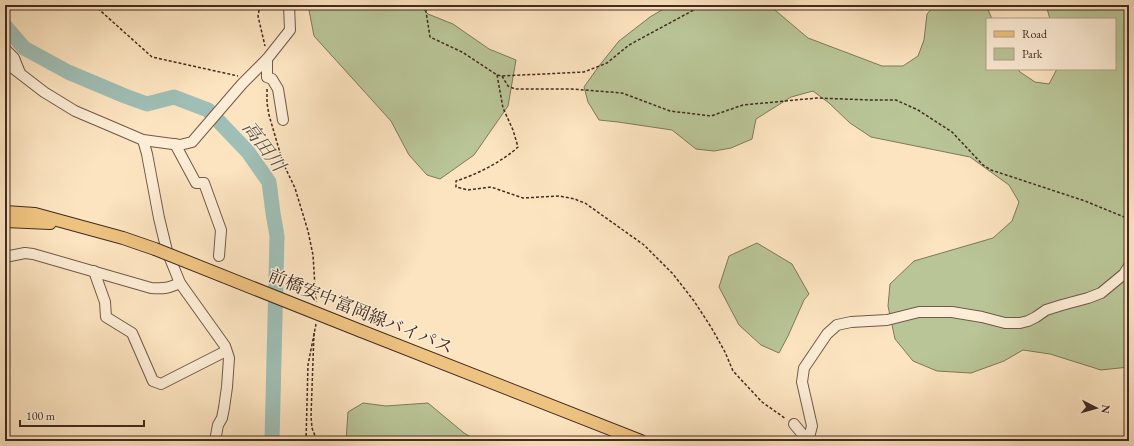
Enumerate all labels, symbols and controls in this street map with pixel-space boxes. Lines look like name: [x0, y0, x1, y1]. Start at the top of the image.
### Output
legend: [986, 18, 1116, 70]
text: Road: [1022, 26, 1048, 42]
text: Park: [1022, 46, 1043, 62]
water label: 高田川: [237, 116, 292, 178]
street label: 前橋安中富岡線バイパス: [265, 263, 457, 359]
north arrow: [1076, 388, 1116, 428]
scale bar: [20, 402, 144, 428]
text: N: [1099, 404, 1113, 414]
text: 100 m: [26, 408, 56, 424]

